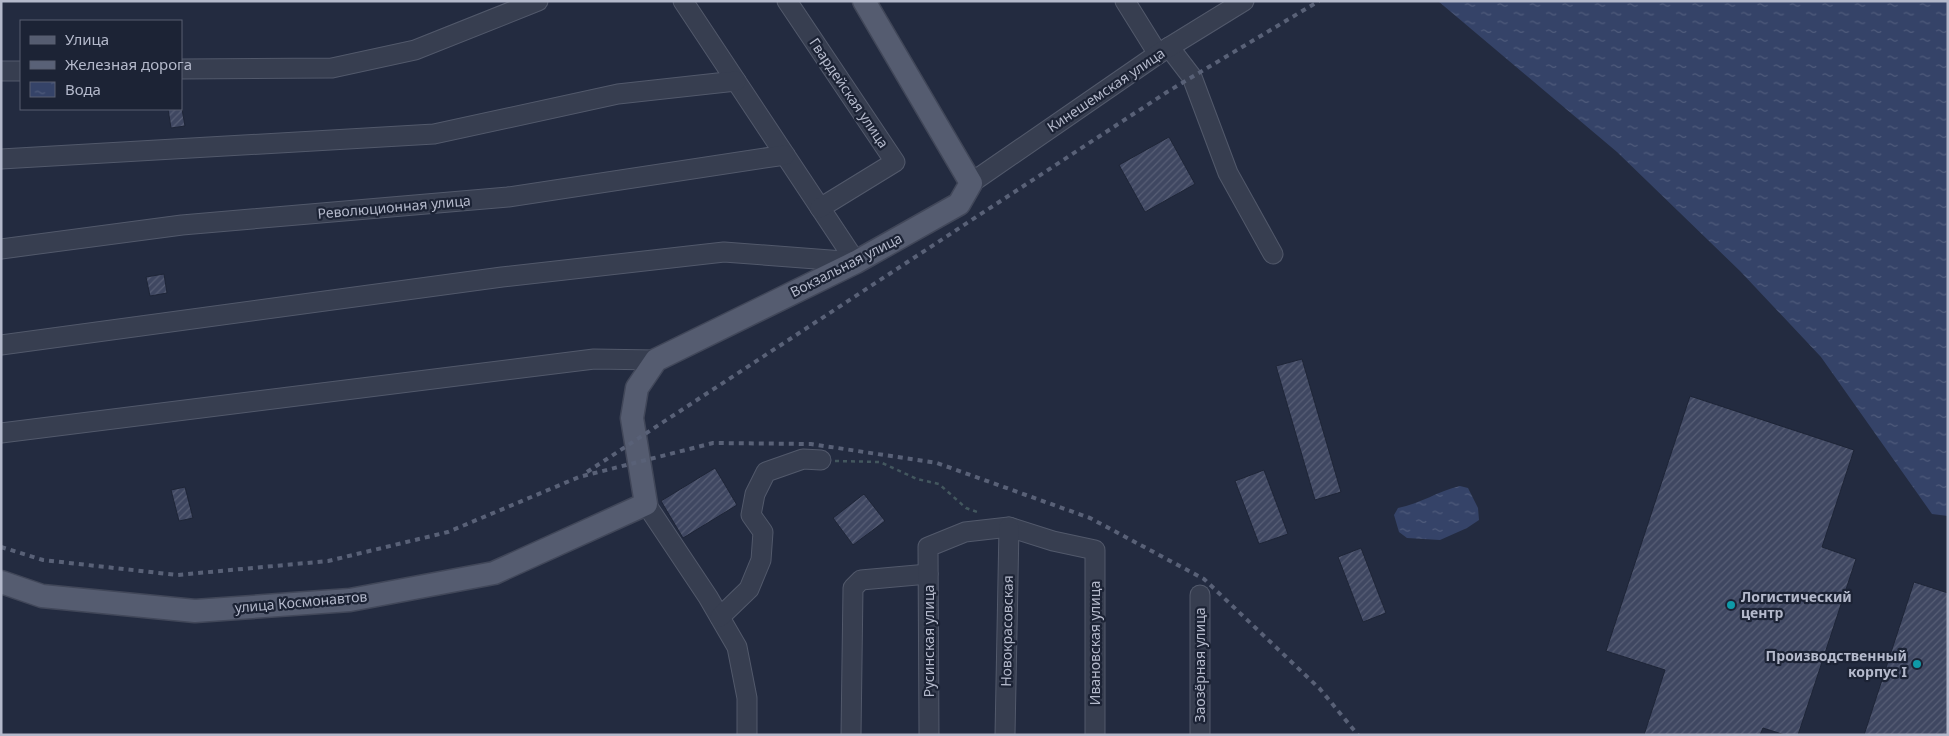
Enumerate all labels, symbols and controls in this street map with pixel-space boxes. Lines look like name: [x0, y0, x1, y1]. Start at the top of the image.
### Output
legend: [20, 20, 182, 110]
text: Улица: [65, 29, 109, 49]
street label: Гвардейская улица: [805, 34, 893, 151]
street label: Кинешемская улица: [1043, 43, 1168, 136]
text: Железная дорога: [65, 54, 192, 74]
text: Вода: [65, 79, 101, 99]
street label: Революционная улица: [317, 190, 471, 223]
street label: Вокзальная улица: [787, 228, 905, 301]
street label: Новокрасовская: [996, 575, 1017, 687]
street label: Ивановская улица: [1085, 581, 1104, 705]
street label: Русинская улица: [919, 585, 938, 697]
street label: улица Космонавтов: [234, 586, 368, 617]
place label: Логистический центр: [1741, 587, 1852, 622]
marker: Логистический центр: [1725, 599, 1737, 611]
street label: Заозёрная улица: [1190, 607, 1209, 723]
place label: Производственный корпус I: [1766, 646, 1907, 681]
marker: Производственный корпус I: [1911, 658, 1923, 670]

